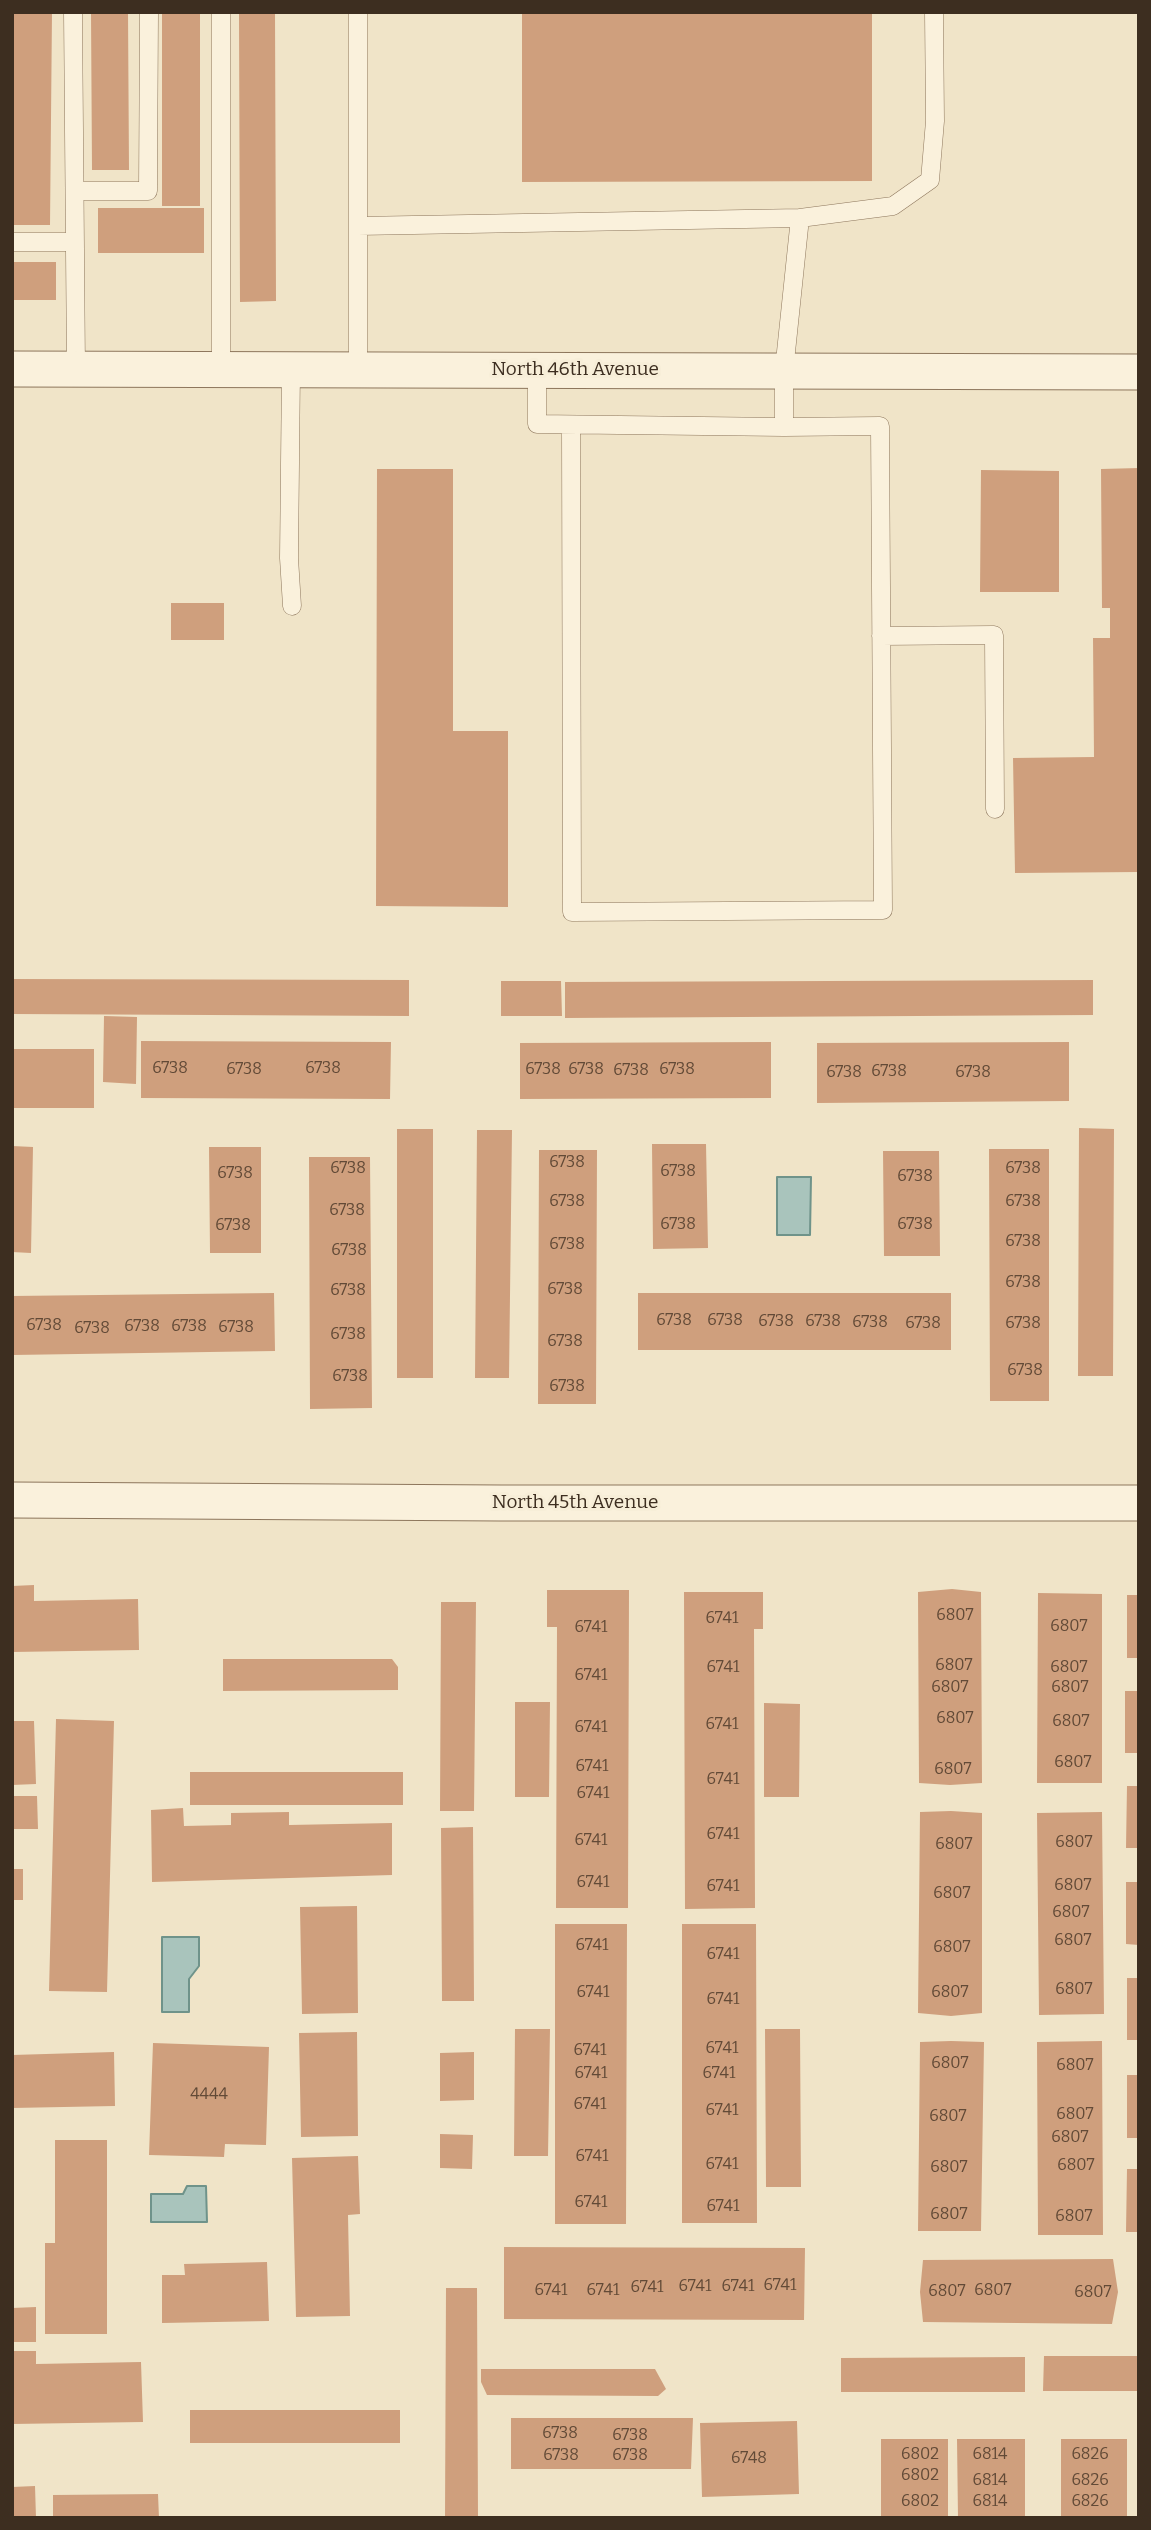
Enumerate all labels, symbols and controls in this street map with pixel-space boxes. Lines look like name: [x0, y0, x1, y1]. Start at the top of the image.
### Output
street label: North 46th Avenue: [491, 359, 659, 381]
house number: 6738: [152, 1059, 188, 1079]
house number: 6738: [305, 1059, 341, 1079]
house number: 6738: [226, 1060, 262, 1080]
house number: 6738: [525, 1060, 561, 1080]
house number: 6738: [568, 1060, 604, 1080]
house number: 6738: [659, 1060, 695, 1080]
house number: 6738: [613, 1061, 649, 1081]
house number: 6738: [871, 1062, 907, 1082]
house number: 6738: [826, 1063, 862, 1083]
house number: 6738: [955, 1063, 991, 1083]
house number: 6738: [549, 1153, 585, 1173]
house number: 6738: [330, 1159, 366, 1179]
house number: 6738: [1005, 1159, 1041, 1179]
house number: 6738: [660, 1162, 696, 1182]
house number: 6738: [217, 1164, 253, 1184]
house number: 6738: [897, 1167, 933, 1187]
house number: 6738: [549, 1192, 585, 1212]
house number: 6738: [1005, 1192, 1041, 1212]
house number: 6738: [329, 1201, 365, 1221]
house number: 6738: [660, 1215, 696, 1235]
house number: 6738: [897, 1215, 933, 1235]
house number: 6738: [215, 1216, 251, 1236]
house number: 6738: [1005, 1232, 1041, 1252]
house number: 6738: [549, 1235, 585, 1255]
house number: 6738: [331, 1241, 367, 1261]
house number: 6738: [1005, 1273, 1041, 1293]
house number: 6738: [547, 1280, 583, 1300]
house number: 6738: [330, 1281, 366, 1301]
house number: 6738: [656, 1311, 692, 1331]
house number: 6738: [707, 1311, 743, 1331]
house number: 6738: [758, 1312, 794, 1332]
house number: 6738: [805, 1312, 841, 1332]
house number: 6738: [852, 1313, 888, 1333]
house number: 6738: [905, 1314, 941, 1334]
house number: 6738: [1005, 1314, 1041, 1334]
house number: 6738: [26, 1316, 62, 1336]
house number: 6738: [124, 1317, 160, 1337]
house number: 6738: [171, 1317, 207, 1337]
house number: 6738: [218, 1318, 254, 1338]
house number: 6738: [74, 1319, 110, 1339]
house number: 6738: [330, 1325, 366, 1345]
house number: 6738: [547, 1332, 583, 1352]
house number: 6738: [1007, 1361, 1043, 1381]
house number: 6738: [332, 1367, 368, 1387]
house number: 6738: [549, 1377, 585, 1397]
street label: North 45th Avenue: [492, 1492, 658, 1514]
house number: 6807: [936, 1606, 974, 1626]
house number: 6741: [706, 1609, 738, 1629]
house number: 6807: [1050, 1617, 1088, 1637]
house number: 6741: [575, 1618, 607, 1638]
house number: 6807: [935, 1656, 973, 1676]
house number: 6741: [707, 1658, 739, 1678]
house number: 6807: [1050, 1658, 1088, 1678]
house number: 6741: [575, 1666, 607, 1686]
house number: 6807: [931, 1678, 969, 1698]
house number: 6807: [1051, 1678, 1089, 1698]
house number: 6807: [936, 1709, 974, 1729]
house number: 6807: [1052, 1712, 1090, 1732]
house number: 6741: [706, 1715, 738, 1735]
house number: 6741: [575, 1718, 607, 1738]
house number: 6807: [1054, 1753, 1092, 1773]
house number: 6741: [576, 1757, 608, 1777]
house number: 6807: [934, 1760, 972, 1780]
house number: 6741: [707, 1770, 739, 1790]
house number: 6741: [577, 1784, 609, 1804]
house number: 6741: [707, 1825, 739, 1845]
house number: 6741: [575, 1831, 607, 1851]
house number: 6807: [1055, 1833, 1093, 1853]
house number: 6807: [935, 1835, 973, 1855]
house number: 6741: [577, 1873, 609, 1893]
house number: 6807: [1054, 1876, 1092, 1896]
house number: 6741: [707, 1877, 739, 1897]
house number: 6807: [933, 1884, 971, 1904]
house number: 6807: [1052, 1903, 1090, 1923]
house number: 6807: [1054, 1931, 1092, 1951]
house number: 6741: [576, 1936, 608, 1956]
house number: 6807: [933, 1938, 971, 1958]
house number: 6741: [707, 1945, 739, 1965]
house number: 6807: [1055, 1980, 1093, 2000]
house number: 6741: [577, 1983, 609, 2003]
house number: 6807: [931, 1983, 969, 2003]
house number: 6741: [707, 1990, 739, 2010]
house number: 6741: [706, 2039, 738, 2059]
house number: 6741: [574, 2041, 606, 2061]
house number: 6807: [931, 2054, 969, 2074]
house number: 6807: [1056, 2056, 1094, 2076]
house number: 6741: [575, 2064, 607, 2084]
house number: 6741: [703, 2064, 735, 2084]
house number: 4444: [190, 2085, 228, 2105]
house number: 6741: [574, 2095, 606, 2115]
house number: 6741: [706, 2101, 738, 2121]
house number: 6807: [1056, 2105, 1094, 2125]
house number: 6807: [929, 2107, 967, 2127]
house number: 6807: [1051, 2128, 1089, 2148]
house number: 6741: [576, 2147, 608, 2167]
house number: 6741: [706, 2155, 738, 2175]
house number: 6807: [1057, 2156, 1095, 2176]
house number: 6807: [930, 2158, 968, 2178]
house number: 6741: [575, 2193, 607, 2213]
house number: 6741: [707, 2197, 739, 2217]
house number: 6807: [930, 2205, 968, 2225]
house number: 6807: [1055, 2207, 1093, 2227]
house number: 6741: [764, 2276, 796, 2296]
house number: 6741: [679, 2277, 711, 2297]
house number: 6741: [722, 2277, 754, 2297]
house number: 6741: [631, 2278, 663, 2298]
house number: 6741: [535, 2281, 567, 2301]
house number: 6741: [587, 2281, 619, 2301]
house number: 6807: [974, 2281, 1012, 2301]
house number: 6807: [928, 2282, 966, 2302]
house number: 6807: [1074, 2283, 1112, 2303]
house number: 6738: [542, 2424, 578, 2444]
house number: 6738: [612, 2426, 648, 2446]
house number: 6802: [901, 2445, 939, 2465]
house number: 6814: [973, 2445, 1007, 2465]
house number: 6826: [1071, 2445, 1109, 2465]
house number: 6738: [543, 2446, 579, 2466]
house number: 6738: [612, 2446, 648, 2466]
house number: 6748: [731, 2449, 767, 2469]
house number: 6802: [901, 2466, 939, 2486]
house number: 6814: [973, 2471, 1007, 2491]
house number: 6826: [1071, 2471, 1109, 2491]
house number: 6802: [901, 2492, 939, 2512]
house number: 6814: [973, 2492, 1007, 2512]
house number: 6826: [1071, 2492, 1109, 2512]

